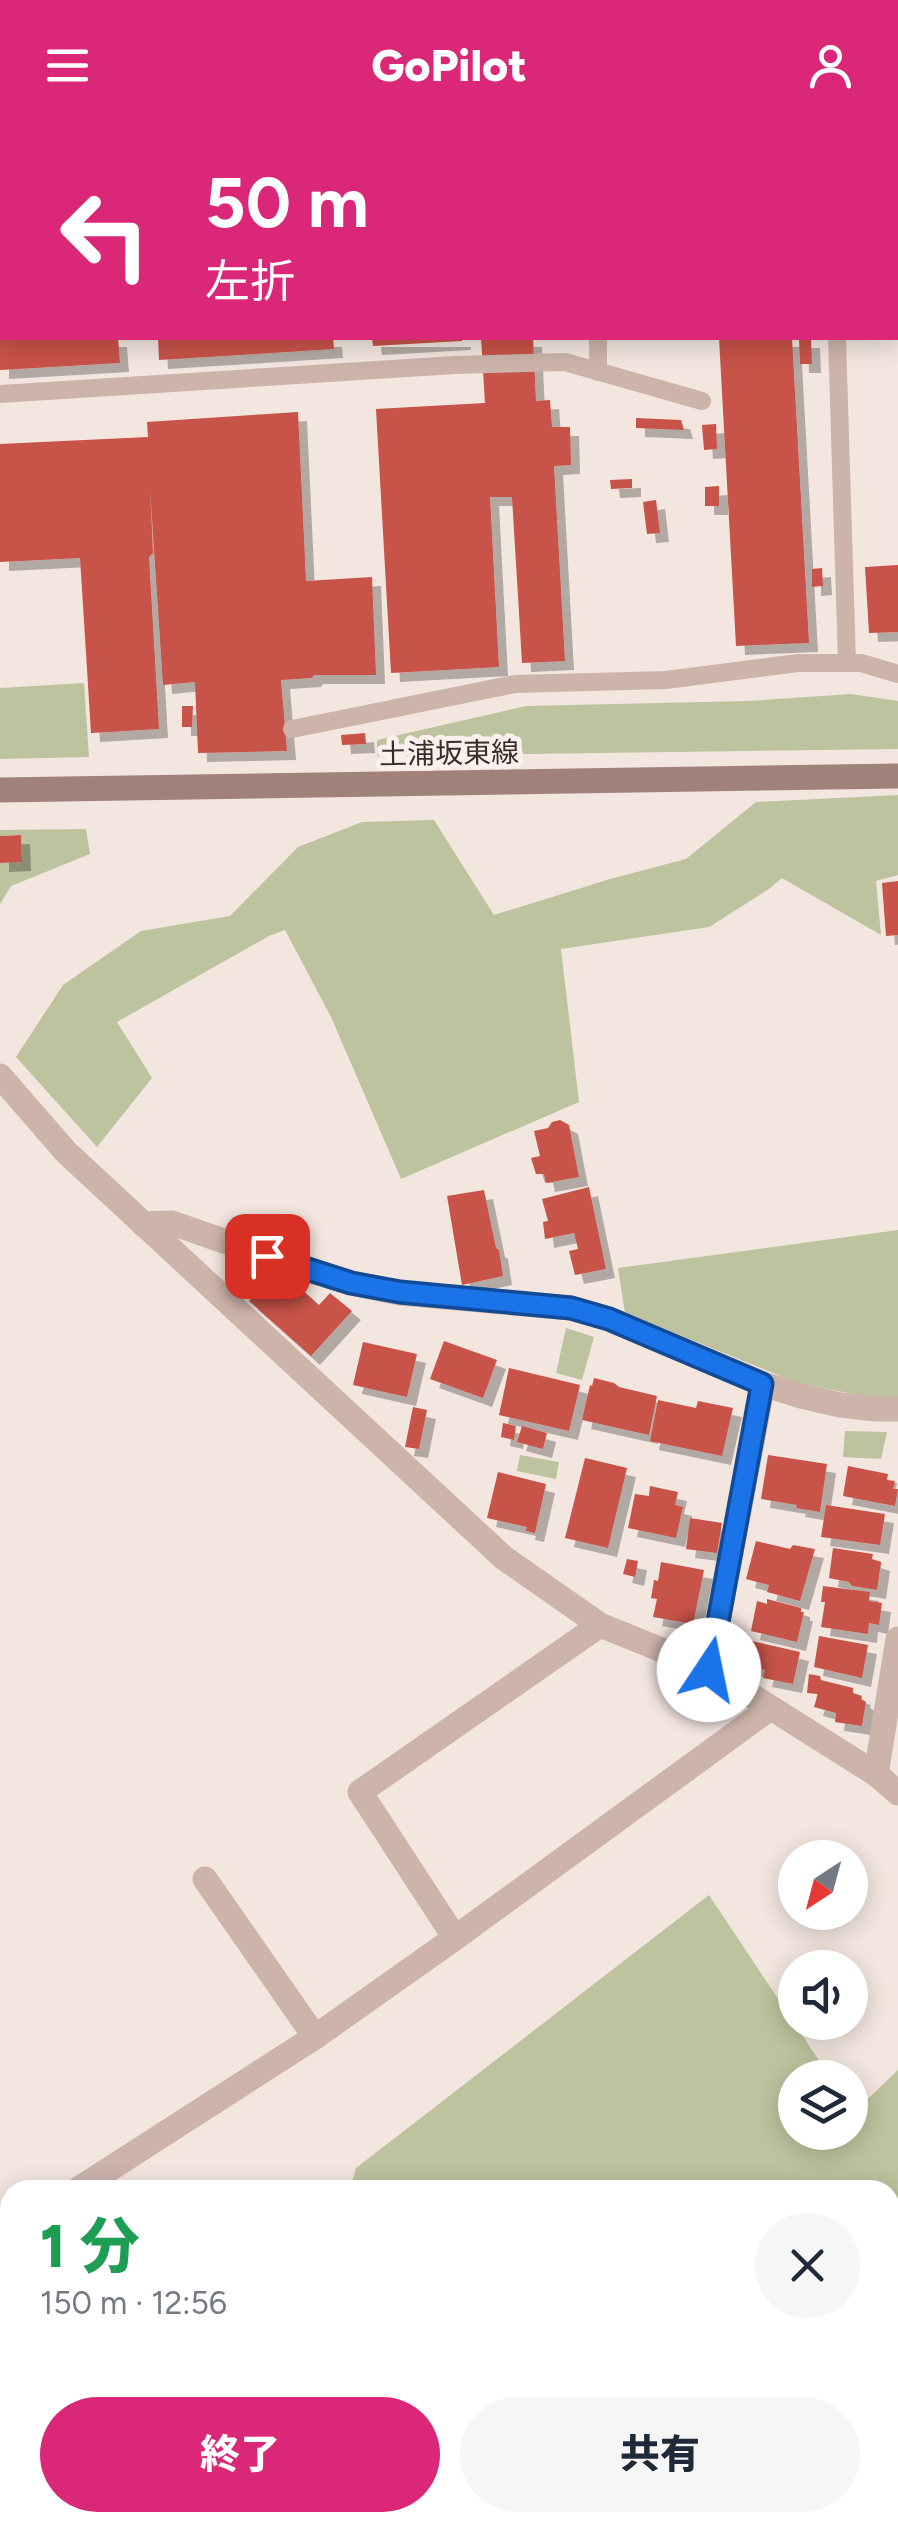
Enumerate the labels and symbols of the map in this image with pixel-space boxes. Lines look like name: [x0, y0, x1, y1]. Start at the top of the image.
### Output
street label: 土浦坂東線: [379, 735, 519, 771]
pin: [225, 1214, 310, 1299]
position arrow: [657, 1618, 761, 1722]
north arrow: [778, 1840, 868, 1930]

